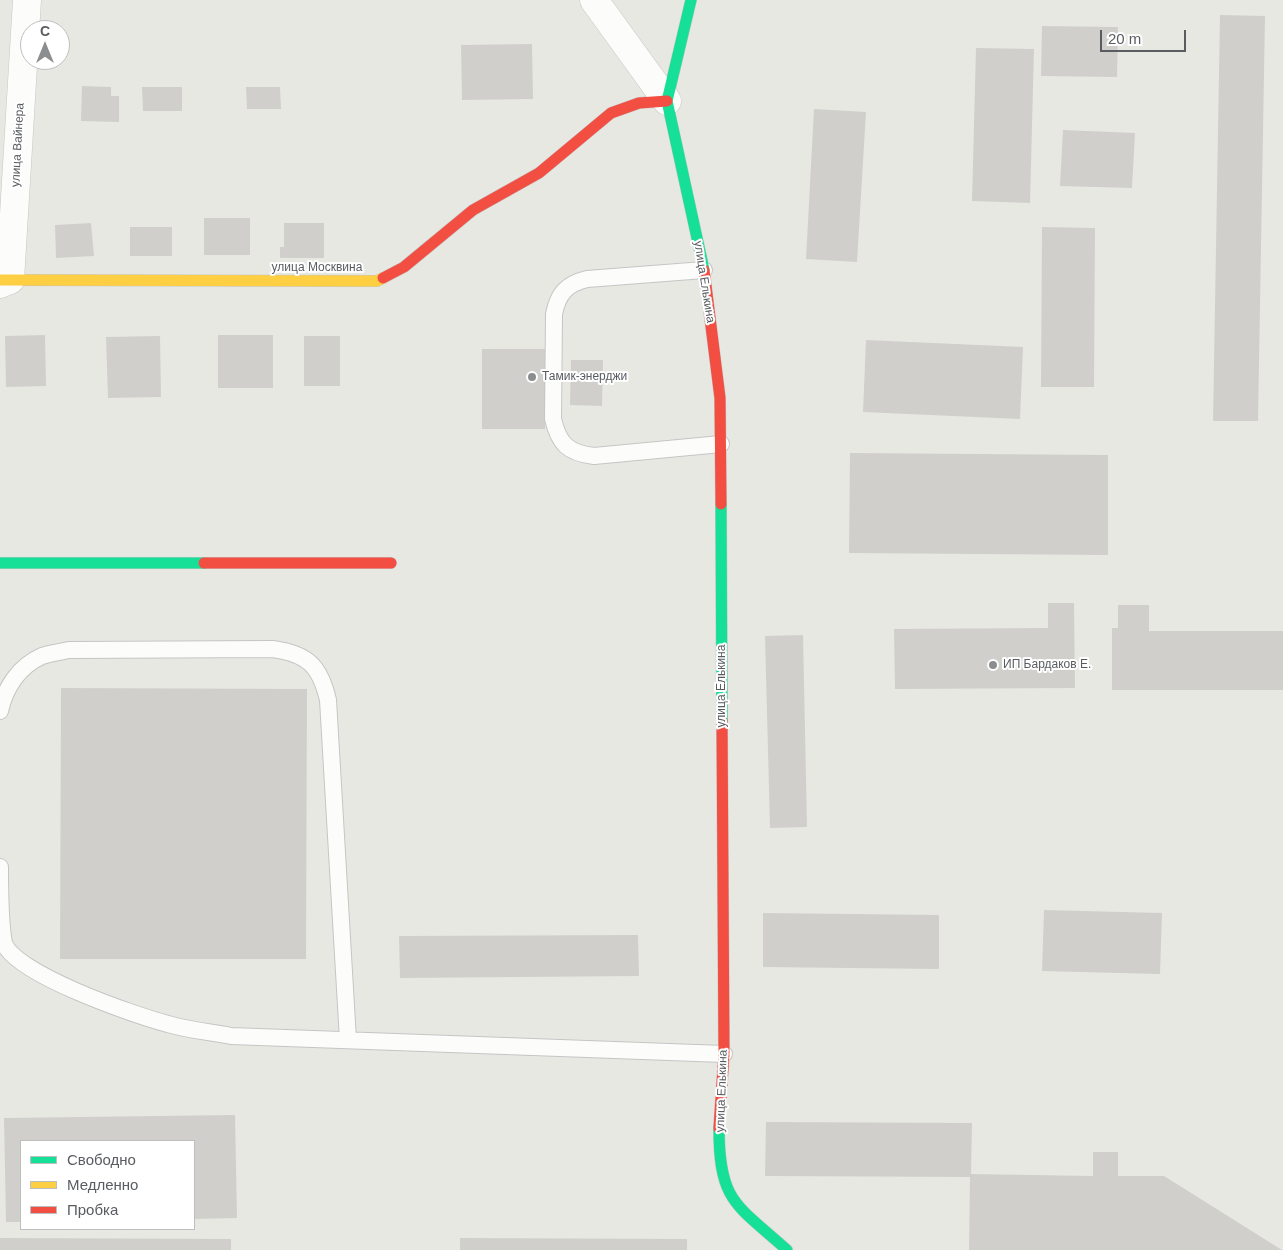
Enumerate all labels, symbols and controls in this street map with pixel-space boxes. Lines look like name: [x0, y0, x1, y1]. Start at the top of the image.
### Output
north arrow: [20, 20, 70, 70]
scale bar: [1103, 20, 1189, 52]
text: С: [40, 23, 50, 39]
text: 20 m: [1108, 30, 1141, 47]
street label: улица Вайнера: [9, 103, 27, 187]
street label: улица Елькина: [690, 240, 718, 324]
street label: улица Москвина: [272, 261, 362, 275]
place label: Тамик-энерджи: [542, 370, 627, 384]
marker: Тамик-энерджи: [526, 371, 538, 383]
street label: улица Елькина: [715, 645, 729, 727]
place label: ИП Бардаков Е.: [1003, 658, 1091, 672]
marker: ИП Бардаков Е.: [987, 659, 999, 671]
street label: улица Елькина: [713, 1049, 731, 1133]
legend: [20, 1140, 195, 1230]
text: Свободно: [67, 1151, 136, 1168]
text: Медленно: [67, 1176, 138, 1193]
text: Пробка: [67, 1201, 118, 1218]

